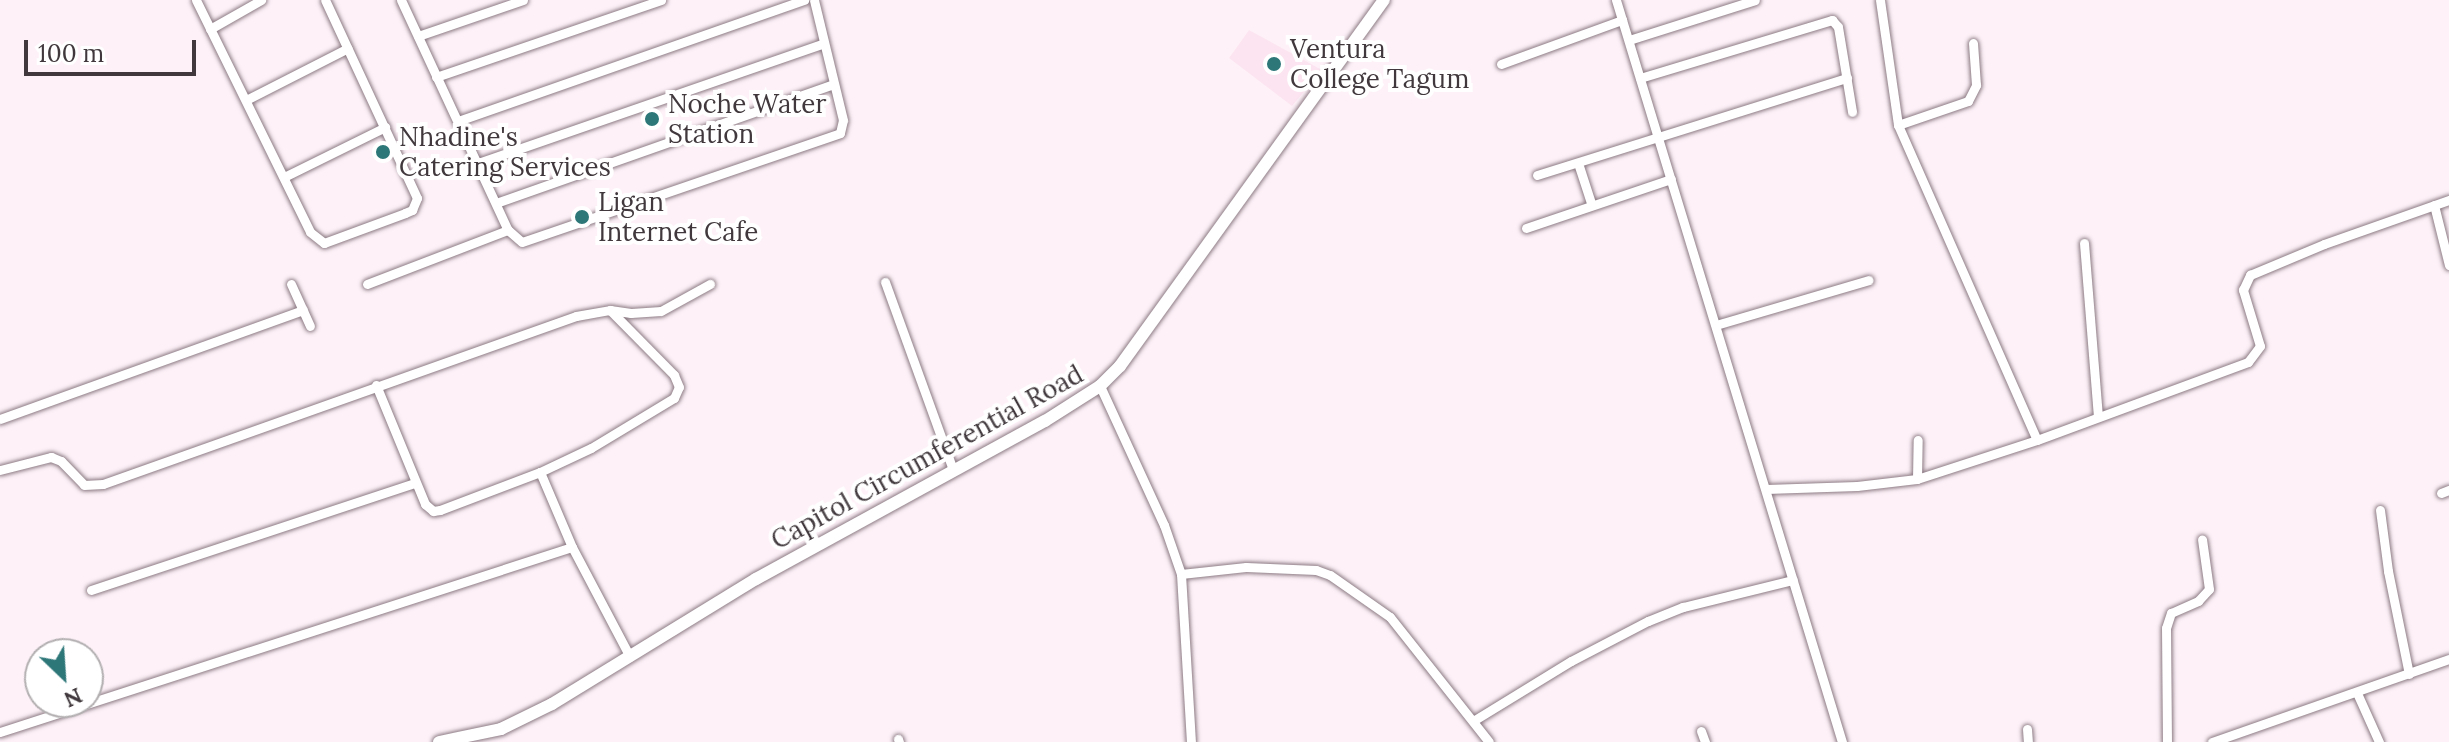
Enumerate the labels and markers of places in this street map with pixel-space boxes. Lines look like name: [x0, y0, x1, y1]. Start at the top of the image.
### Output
place label: Ventura College Tagum: [1290, 33, 1469, 94]
marker: Ventura College Tagum: [1265, 55, 1283, 73]
place label: Noche Water Station: [668, 88, 827, 150]
marker: Noche Water Station: [643, 110, 661, 128]
place label: Nhadine's Catering Services: [399, 121, 611, 182]
marker: Nhadine's Catering Services: [374, 143, 392, 161]
place label: Ligan Internet Cafe: [598, 186, 758, 248]
marker: Ligan Internet Cafe: [573, 208, 591, 226]

